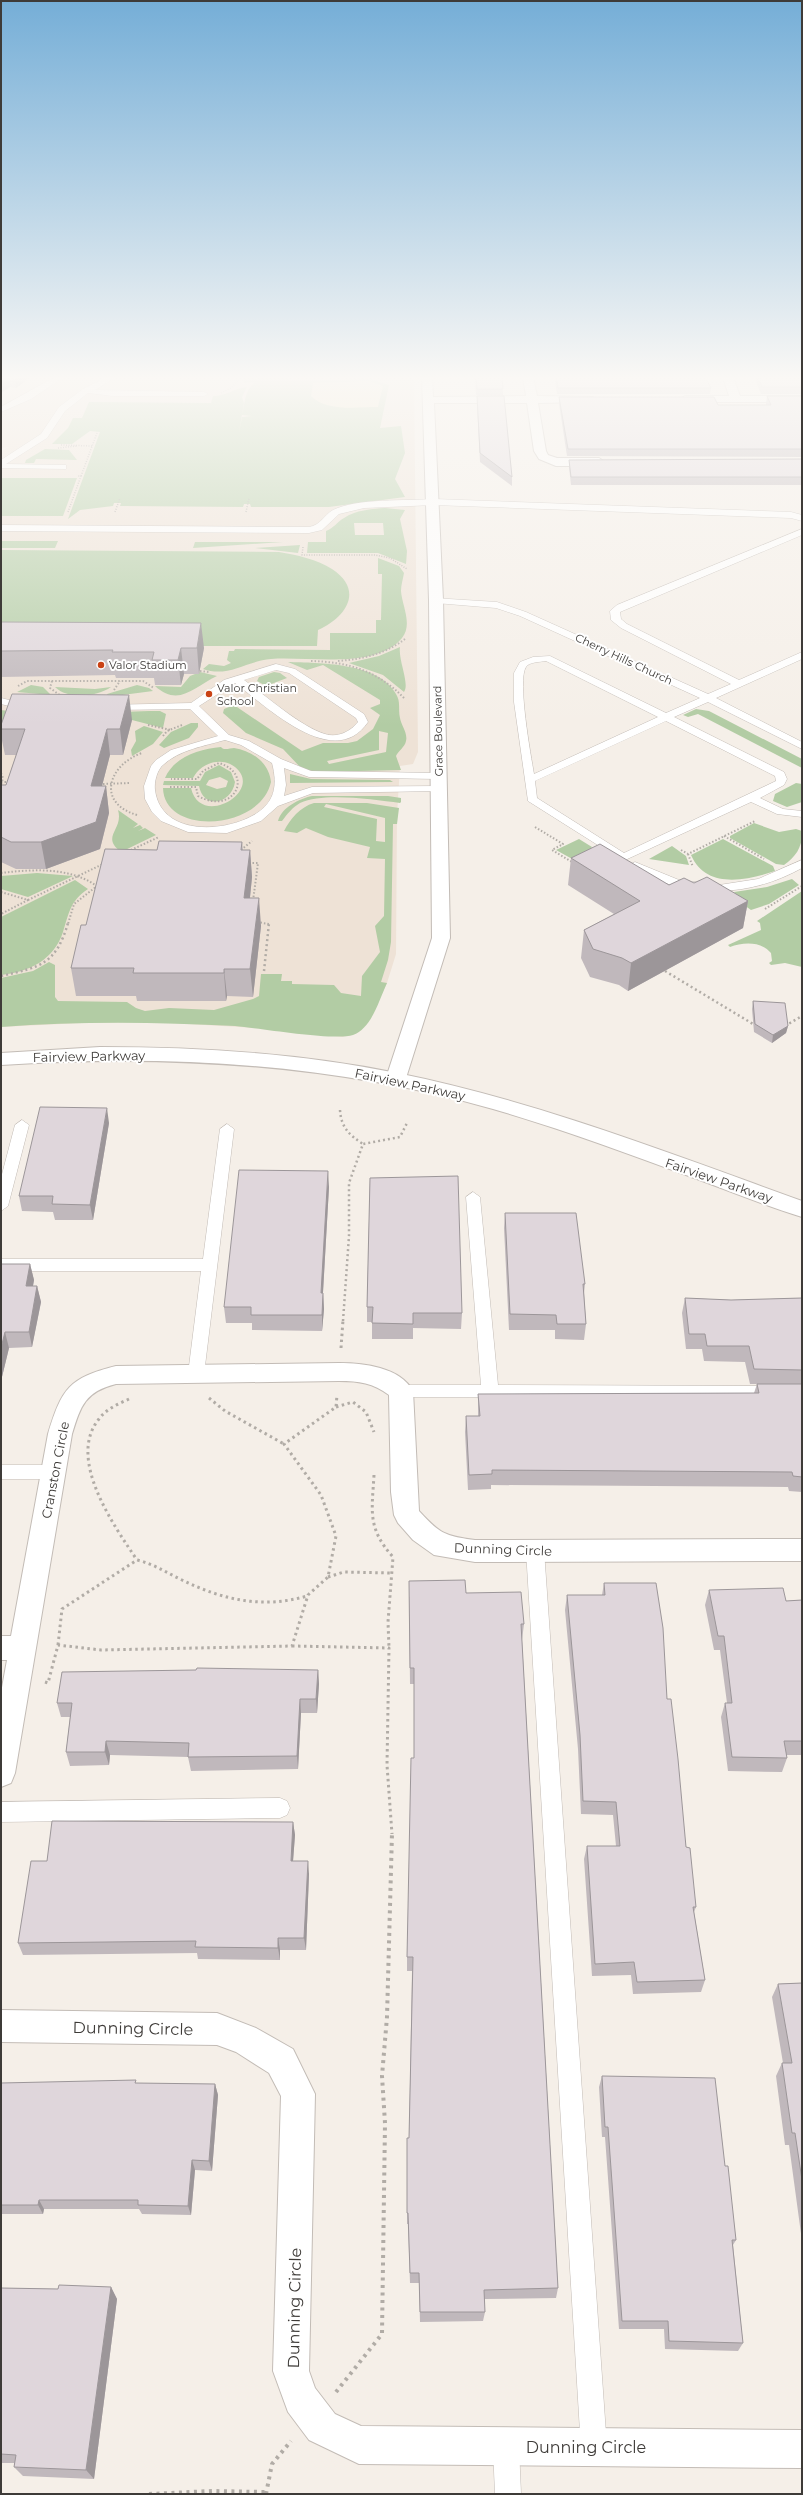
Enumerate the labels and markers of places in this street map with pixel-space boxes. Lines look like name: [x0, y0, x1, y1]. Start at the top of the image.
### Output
place label: Valor Stadium: [109, 658, 187, 672]
marker: Valor Stadium: [96, 660, 106, 670]
place label: Valor Christian School: [217, 681, 297, 708]
marker: Valor Christian School: [204, 689, 214, 699]

